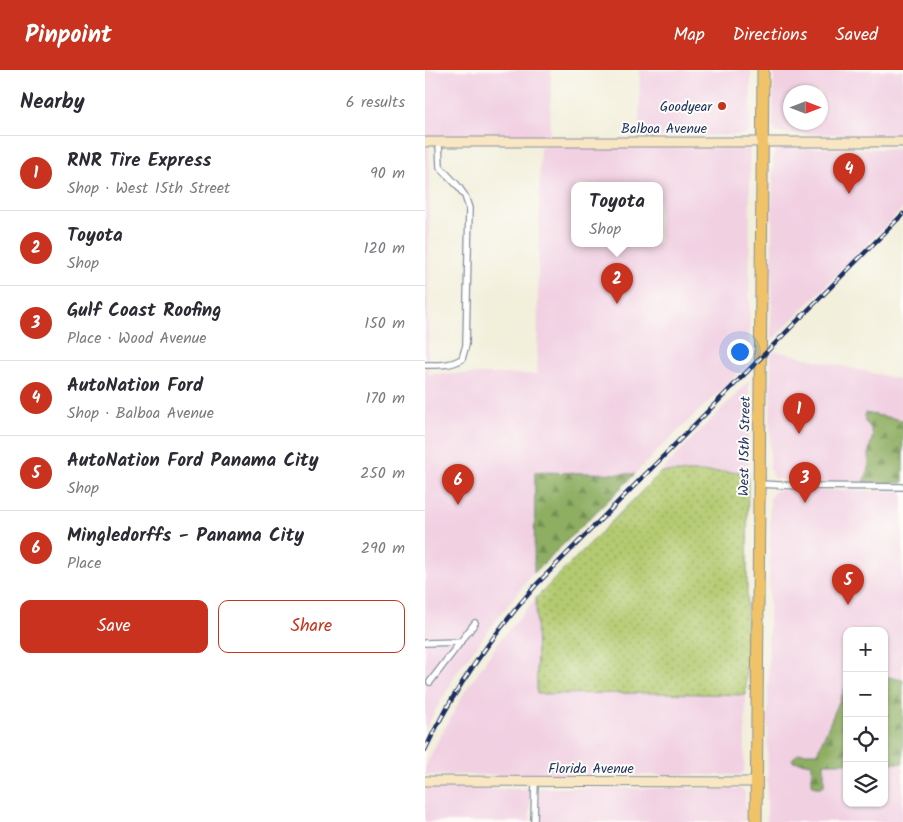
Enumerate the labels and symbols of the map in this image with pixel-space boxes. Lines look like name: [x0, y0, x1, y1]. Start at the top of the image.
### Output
north arrow: [783, 85, 828, 130]
place label: Goodyear: [660, 96, 713, 118]
marker: Goodyear: [716, 100, 728, 112]
street label: Balboa Avenue: [621, 118, 708, 140]
pin: 4: [833, 153, 865, 194]
pin: 2: [601, 263, 633, 304]
your location: [727, 339, 753, 365]
pin: 1: [783, 393, 815, 434]
street label: West 15th Street: [733, 395, 757, 496]
pin: 3: [789, 462, 821, 503]
pin: 6: [442, 464, 474, 505]
pin: 5: [832, 564, 864, 605]
street label: Florida Avenue: [548, 758, 634, 780]

